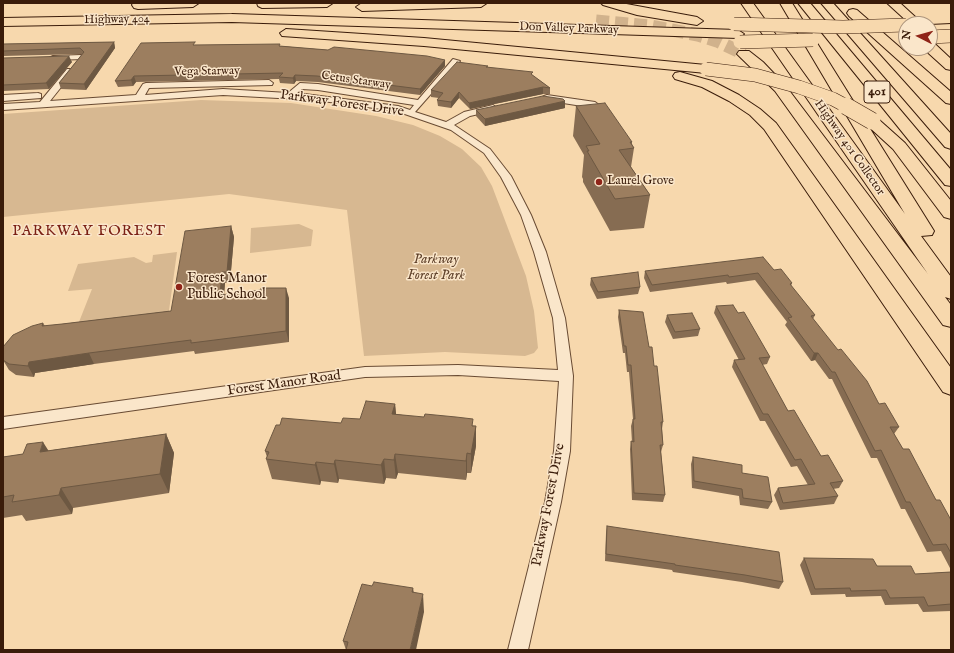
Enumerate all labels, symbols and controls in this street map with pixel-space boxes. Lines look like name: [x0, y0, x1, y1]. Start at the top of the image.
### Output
street label: Highway 404: [84, 12, 150, 28]
north arrow: [898, 16, 938, 56]
street label: Don Valley Parkway: [519, 20, 619, 38]
text: N: [900, 29, 915, 40]
street label: Vega Starway: [174, 64, 240, 80]
street label: Cetus Starway: [320, 69, 392, 93]
road number: 401: [864, 81, 890, 103]
street label: Parkway Forest Drive: [279, 87, 405, 121]
street label: Highway 401 Collector: [811, 97, 887, 199]
place label: Laurel Grove: [607, 175, 674, 189]
marker: Laurel Grove: [594, 177, 604, 187]
district label: PARKWAY FOREST: [12, 223, 166, 241]
park label: Parkway Forest Park: [407, 252, 465, 284]
place label: Forest Manor Public School: [187, 271, 267, 304]
marker: Forest Manor Public School: [174, 282, 184, 292]
street label: Forest Manor Road: [226, 368, 342, 400]
street label: Parkway Forest Drive: [529, 442, 569, 568]

